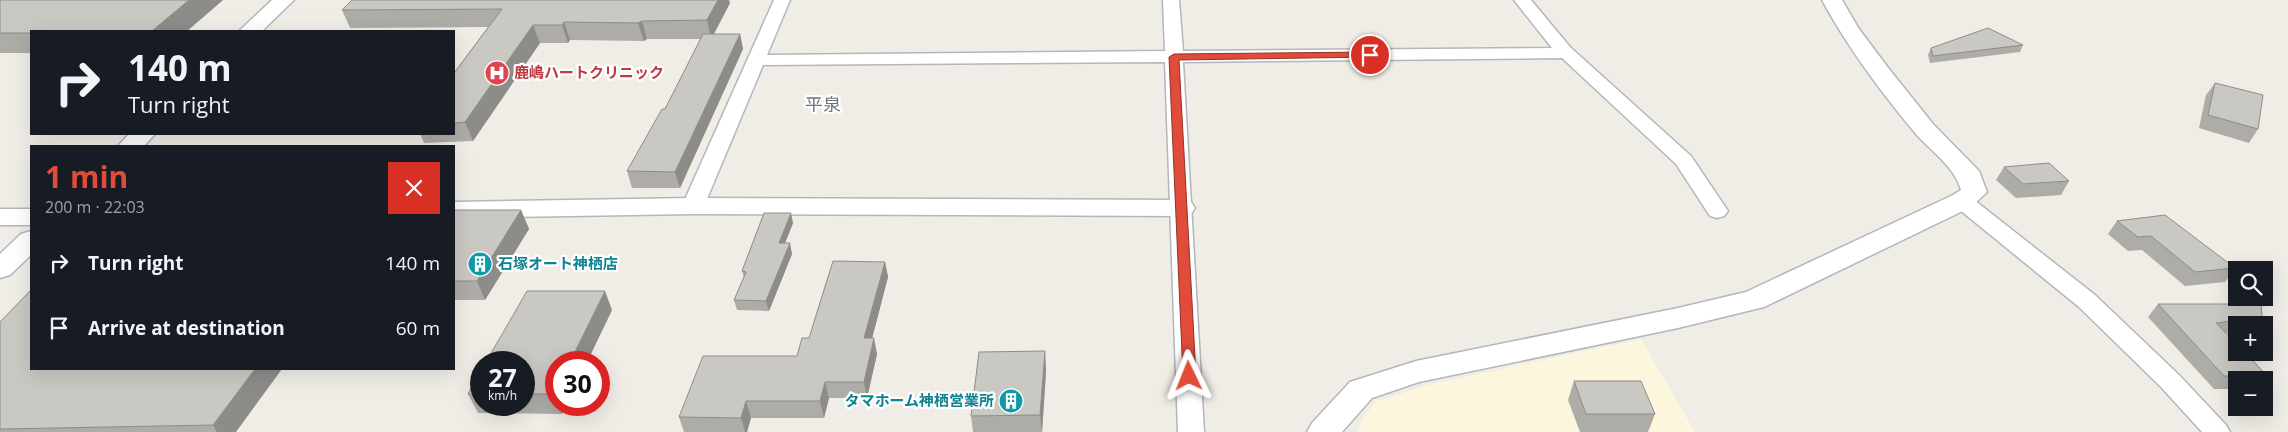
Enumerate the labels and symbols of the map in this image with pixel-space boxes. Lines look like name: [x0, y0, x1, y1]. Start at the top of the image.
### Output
pin: [1349, 34, 1391, 76]
hospital icon: 鹿嶋ハートクリニック: [484, 60, 510, 86]
place label: 鹿嶋ハートクリニック: [514, 62, 664, 82]
district label: 平泉: [805, 92, 841, 116]
building icon: 石塚オート神栖店: [467, 251, 493, 277]
place label: 石塚オート神栖店: [498, 253, 618, 273]
position arrow: [1162, 349, 1214, 401]
speed limit sign: 30: [545, 351, 610, 416]
building icon: タマホーム神栖営業所: [998, 388, 1024, 414]
place label: タマホーム神栖営業所: [844, 390, 994, 410]

